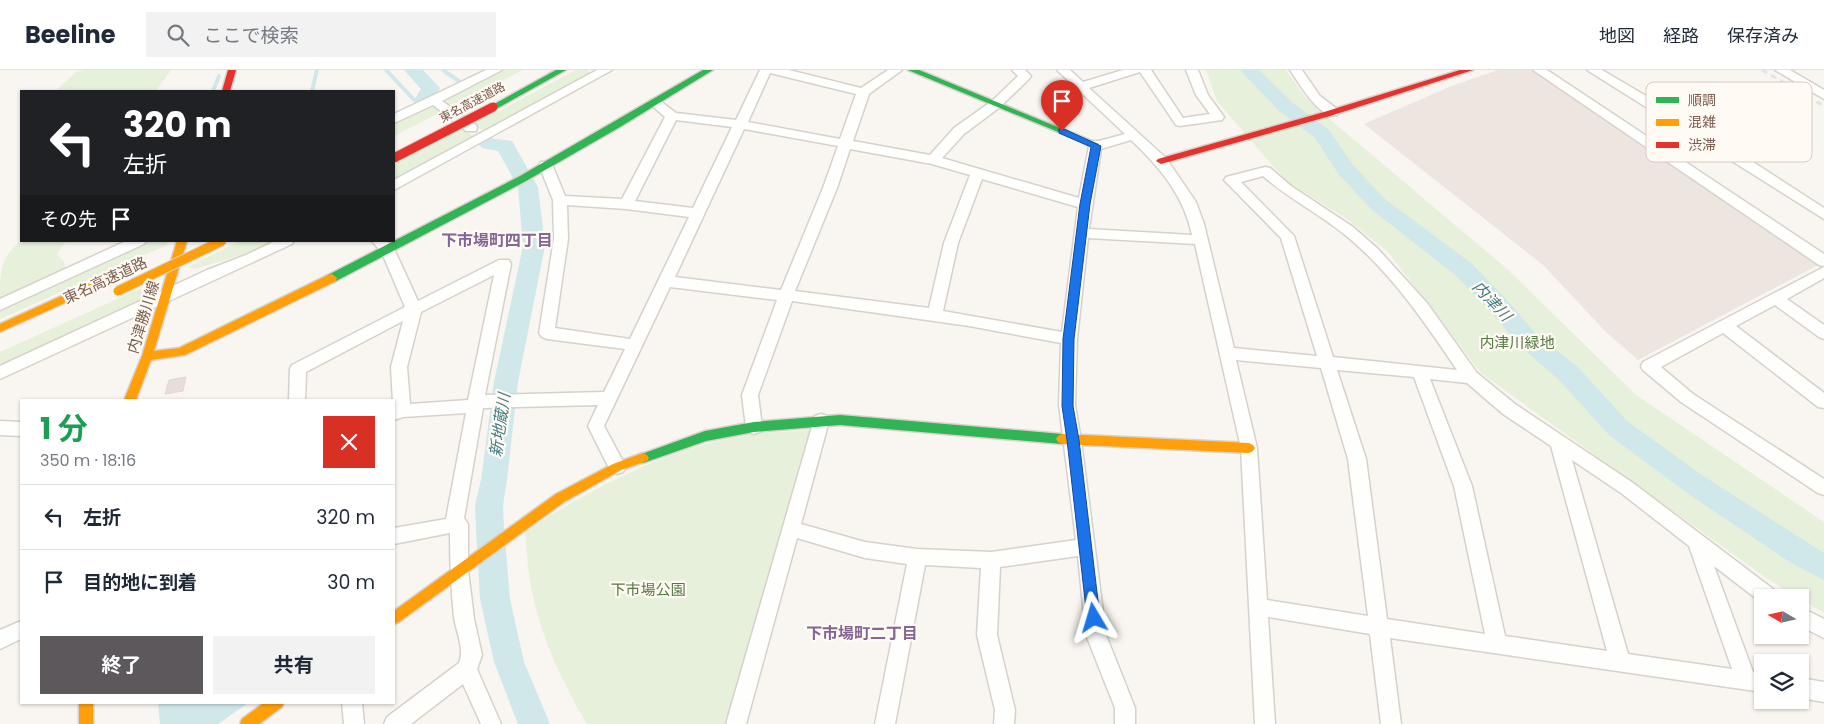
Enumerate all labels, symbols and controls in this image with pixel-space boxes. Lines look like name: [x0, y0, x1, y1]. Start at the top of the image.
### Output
search box: [146, 12, 496, 57]
text: Beeline: [25, 18, 116, 51]
icon: search: [164, 21, 192, 49]
text: ここで検索: [204, 22, 299, 49]
text: 地図: [1599, 23, 1635, 48]
text: 経路: [1663, 23, 1699, 48]
text: 保存済み: [1727, 23, 1799, 48]
street label: 東名高速道路: [436, 78, 508, 126]
pin: [1041, 80, 1083, 131]
legend: [1646, 82, 1812, 162]
icon: arrive: [1048, 87, 1076, 115]
text: 順調: [1688, 90, 1716, 110]
text: 320 m: [123, 100, 231, 149]
icon: left: [40, 110, 105, 175]
text: 混雑: [1688, 112, 1716, 132]
text: 渋滞: [1688, 135, 1716, 155]
text: 左折: [123, 149, 167, 180]
icon: arrive: [107, 205, 135, 233]
text: その先: [40, 206, 97, 233]
district label: 下市場町四丁目: [441, 229, 553, 252]
street label: 東名高速道路: [60, 251, 150, 309]
water label: 内津川: [1467, 276, 1518, 328]
street label: 内津勝川線: [122, 278, 164, 356]
park label: 内津川緑地: [1479, 332, 1555, 353]
water label: 新地蔵川: [484, 390, 516, 458]
text: 1 分: [40, 407, 88, 450]
button: close: [323, 416, 375, 468]
text: 350 m · 18:16: [40, 449, 136, 472]
icon: left: [40, 503, 68, 531]
text: 左折: [83, 504, 121, 531]
text: 320 m: [316, 504, 375, 531]
icon: arrive: [40, 568, 68, 596]
text: 目的地に到着: [83, 569, 197, 596]
text: 30 m: [327, 569, 375, 596]
park label: 下市場公園: [610, 579, 686, 600]
north arrow: [1754, 589, 1809, 644]
map controls: [1754, 589, 1809, 709]
position arrow: [1067, 591, 1119, 643]
district label: 下市場町二丁目: [806, 622, 918, 645]
button: 終了: [40, 636, 203, 694]
button: 共有: [213, 636, 375, 694]
button: layers: [1754, 654, 1809, 709]

